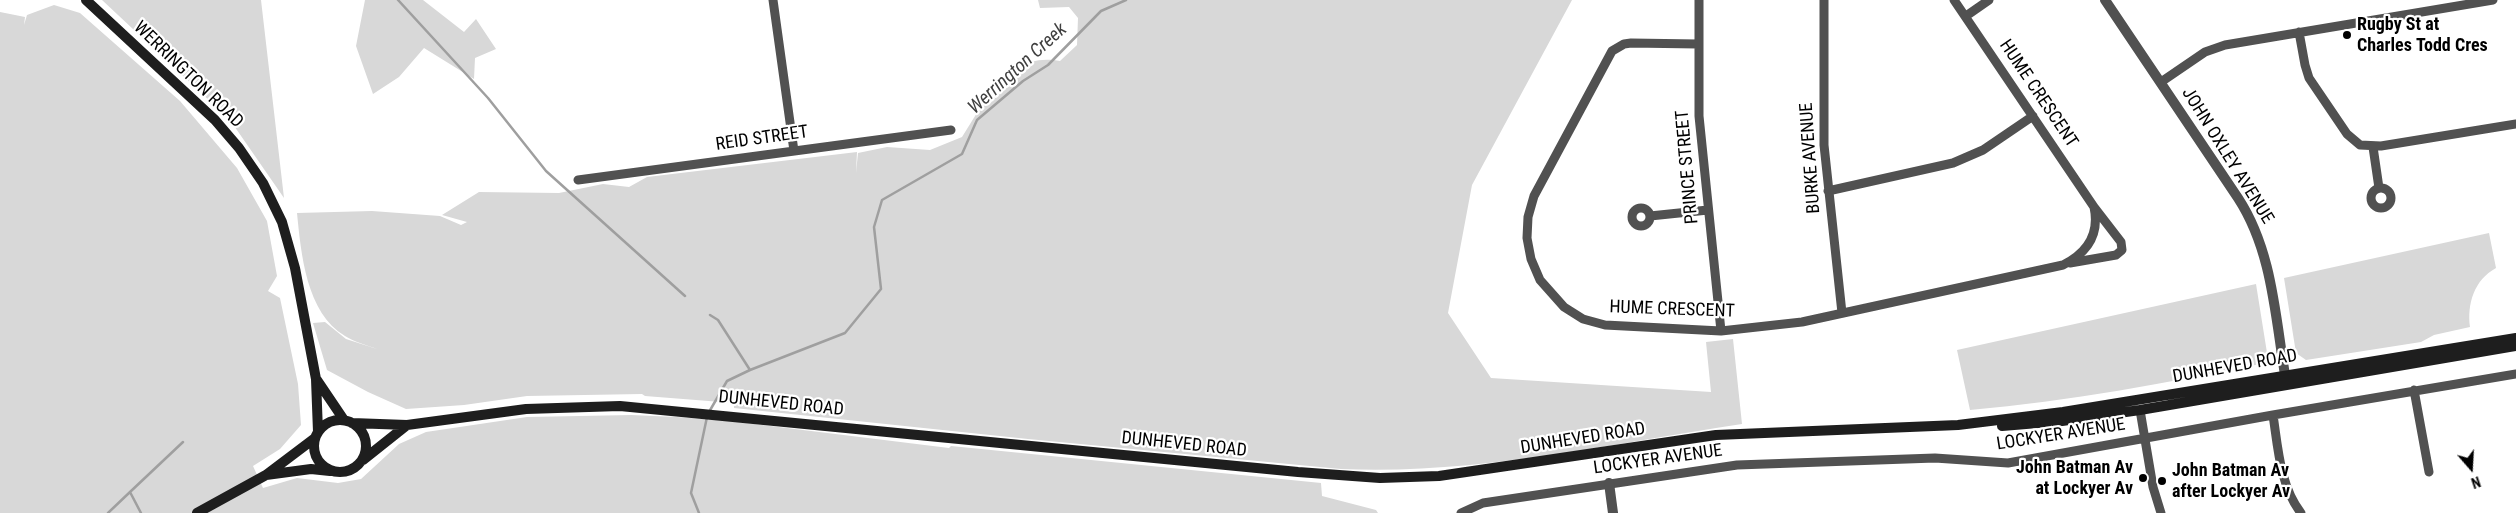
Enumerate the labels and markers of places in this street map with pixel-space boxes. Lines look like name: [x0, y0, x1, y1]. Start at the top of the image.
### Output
place label: Rugby St at Charles Todd Cres: [2357, 14, 2488, 56]
marker: Rugby St at Charles Todd Cres: [2341, 29, 2353, 41]
place label: John Batman Av at Lockyer Av: [2016, 457, 2133, 499]
place label: John Batman Av after Lockyer Av: [2172, 460, 2290, 502]
marker: John Batman Av at Lockyer Av: [2137, 472, 2149, 484]
marker: John Batman Av after Lockyer Av: [2156, 475, 2168, 487]

